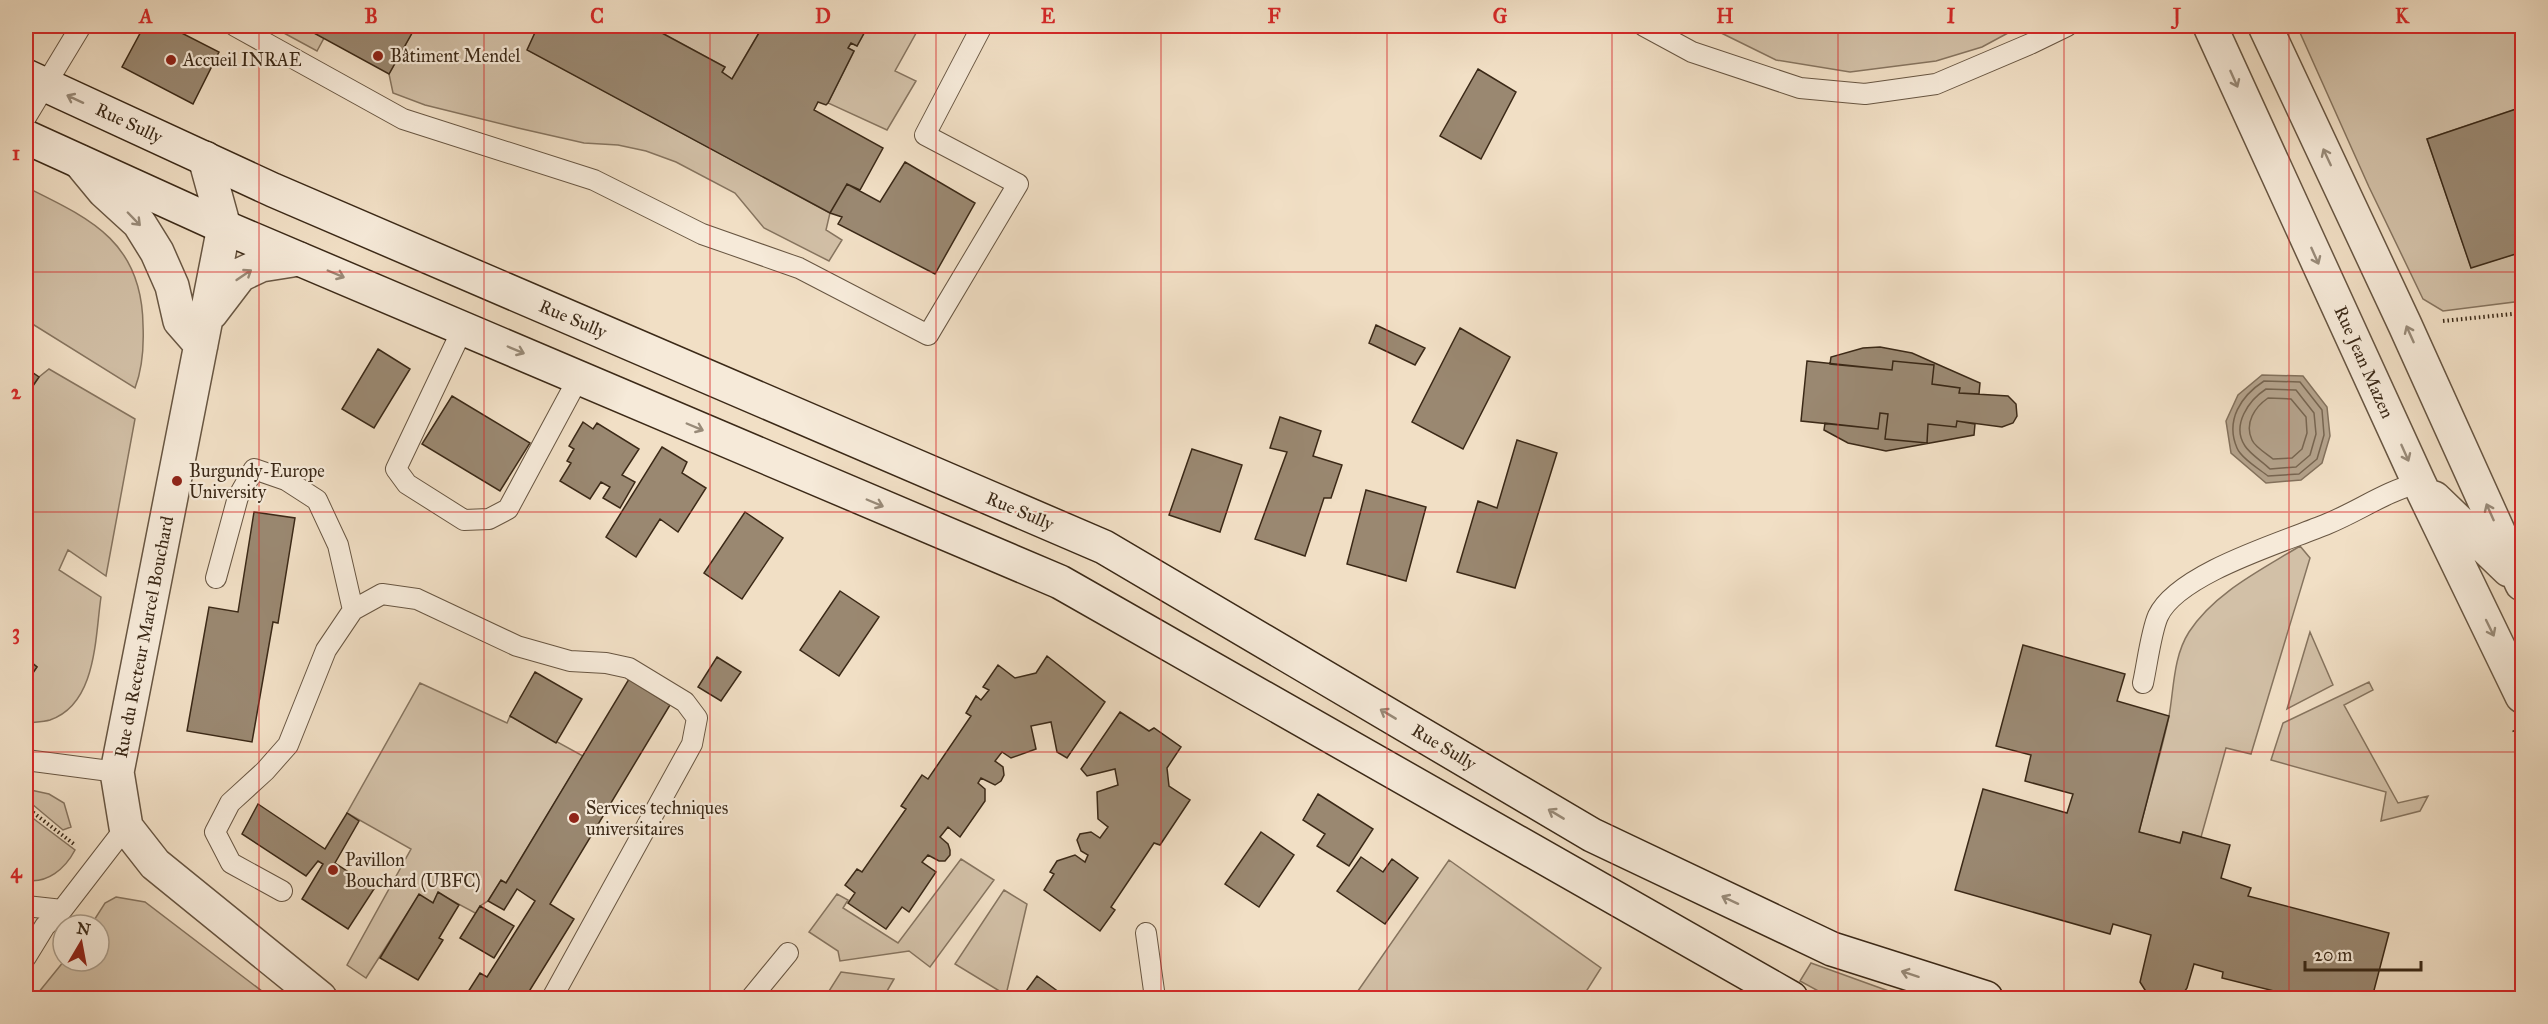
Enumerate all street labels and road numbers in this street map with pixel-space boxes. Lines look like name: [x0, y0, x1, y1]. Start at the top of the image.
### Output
street label: Rue Sully: [92, 98, 166, 148]
street label: Rue Sully: [536, 295, 611, 343]
street label: Rue Jean Mazen: [2328, 302, 2399, 422]
street label: Rue Sully: [983, 487, 1058, 535]
street label: Rue du Recteur Marcel Bouchard: [110, 514, 178, 760]
street label: Rue Sully: [1408, 719, 1481, 775]

